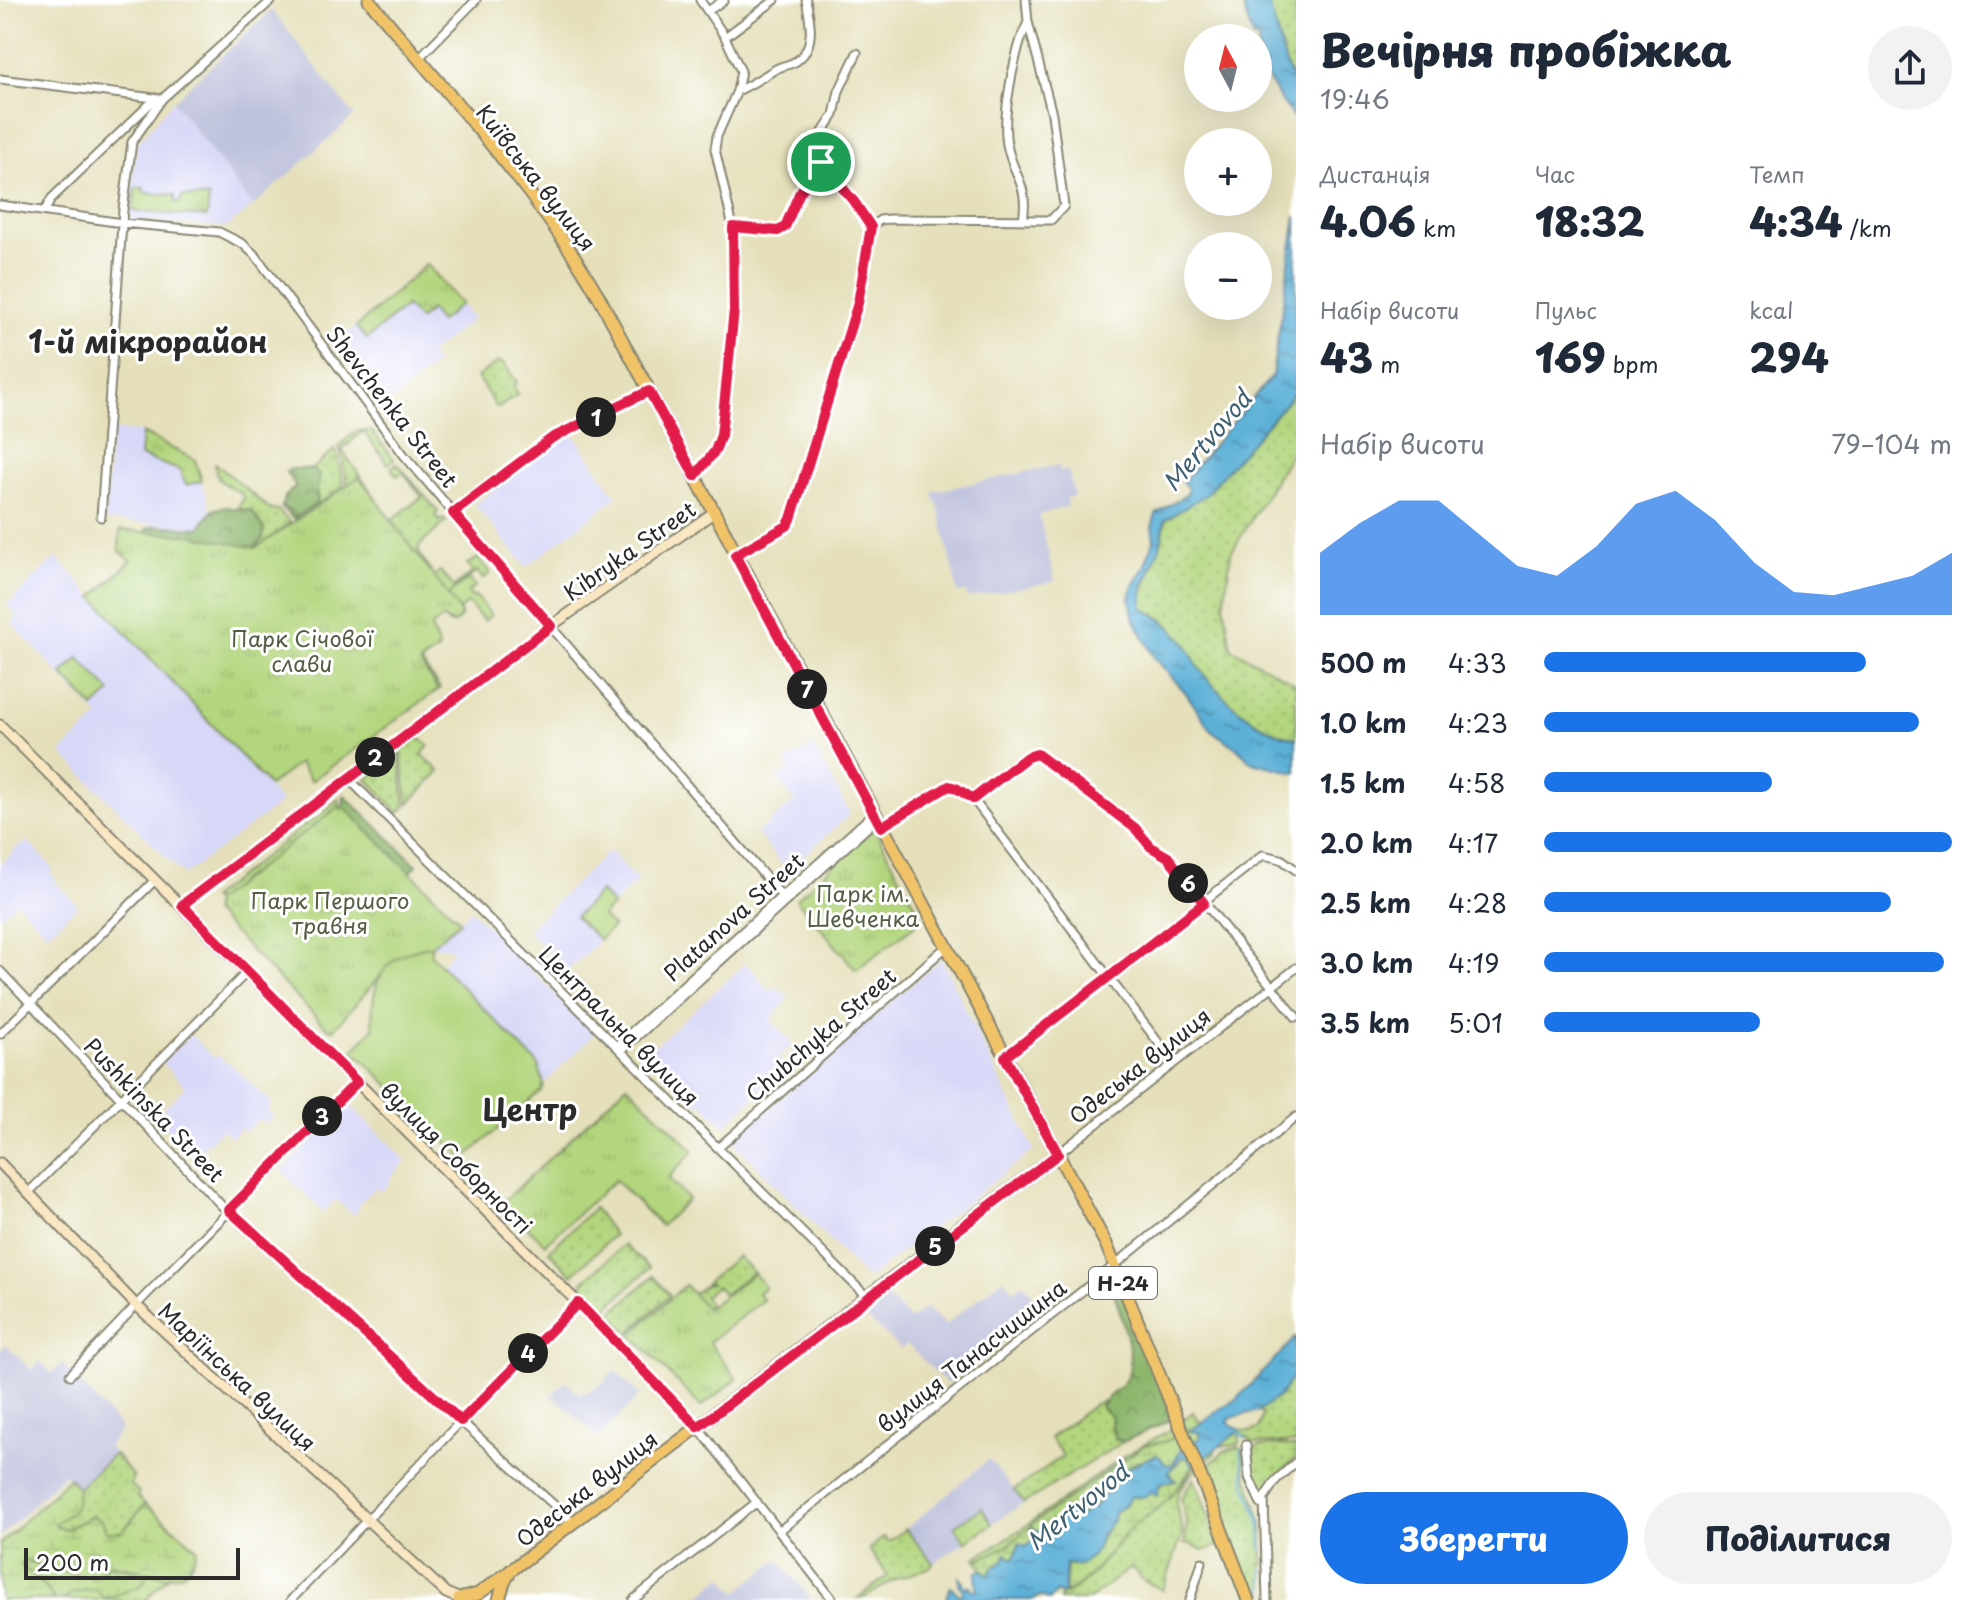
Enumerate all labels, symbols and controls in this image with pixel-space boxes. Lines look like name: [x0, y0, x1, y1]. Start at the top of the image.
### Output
text: Вечірня пробіжка: [1320, 16, 1732, 82]
north arrow: [1184, 24, 1272, 112]
map controls: [1184, 24, 1272, 320]
button: share: [1868, 26, 1952, 110]
text: 19:46: [1320, 79, 1390, 118]
street label: Київська вулиця: [469, 97, 605, 257]
pin: [787, 128, 855, 196]
button: +: [1184, 128, 1272, 216]
icon: arrive: [799, 140, 843, 184]
text: Дистанція: [1320, 157, 1431, 190]
text: Час: [1535, 157, 1575, 190]
text: Темп: [1749, 157, 1805, 190]
text: 4.06: [1320, 190, 1416, 251]
text: 18:32: [1535, 190, 1644, 251]
text: 4:34: [1749, 190, 1843, 251]
text: km: [1416, 211, 1456, 244]
text: /km: [1843, 211, 1892, 244]
button: −: [1184, 232, 1272, 320]
text: Набір висоти: [1320, 293, 1459, 326]
text: Пульс: [1535, 293, 1597, 326]
text: kcal: [1749, 293, 1793, 326]
district label: 1-й мікрорайон: [28, 318, 268, 363]
street label: Shevchenka Street: [319, 318, 467, 494]
text: 43: [1320, 326, 1373, 387]
text: 169: [1535, 326, 1606, 387]
text: 294: [1749, 326, 1829, 387]
text: m: [1373, 347, 1400, 380]
text: bpm: [1606, 347, 1658, 380]
water label: Mertvovod: [1153, 380, 1261, 498]
pin: 1: [576, 397, 616, 437]
text: 1: [591, 400, 601, 433]
text: Набір висоти: [1320, 424, 1485, 463]
text: 79–104 m: [1831, 424, 1952, 463]
street label: Kibryka Street: [556, 492, 702, 608]
park label: Парк Січової слави: [231, 621, 374, 679]
text: 500 m: [1320, 643, 1406, 682]
text: 4:33: [1448, 643, 1507, 682]
pin: 7: [787, 669, 827, 709]
text: 7: [801, 672, 813, 705]
text: 1.0 km: [1320, 703, 1407, 742]
text: 4:23: [1448, 703, 1508, 742]
pin: 2: [355, 737, 395, 777]
text: 2: [367, 740, 383, 773]
text: 1.5 km: [1320, 763, 1406, 802]
text: 4:58: [1448, 763, 1506, 802]
text: 2.0 km: [1320, 823, 1413, 862]
text: 4:17: [1448, 823, 1498, 862]
street label: Platanova Street: [655, 844, 811, 988]
pin: 6: [1168, 863, 1208, 903]
text: 6: [1180, 866, 1196, 899]
park label: Парк ім. Шевченка: [807, 876, 919, 934]
park label: Парк Першого травня: [250, 883, 410, 941]
text: 2.5 km: [1320, 883, 1411, 922]
text: 4:28: [1448, 883, 1507, 922]
street label: Центральна вулиця: [532, 937, 708, 1113]
text: 3.0 km: [1320, 943, 1413, 982]
text: 4:19: [1448, 943, 1499, 982]
street label: Chubchyka Street: [737, 959, 903, 1109]
street label: Одеська вулиця: [1061, 999, 1217, 1131]
text: 3.5 km: [1320, 1003, 1410, 1042]
text: 5:01: [1448, 1003, 1503, 1042]
street label: Pushkinska Street: [77, 1029, 233, 1189]
street label: вулиця Соборності: [374, 1074, 540, 1240]
district label: Центр: [483, 1086, 577, 1131]
pin: 3: [302, 1096, 342, 1136]
text: 3: [315, 1099, 329, 1132]
pin: 5: [915, 1226, 955, 1266]
text: 5: [928, 1229, 942, 1262]
road number: Н-24: [1089, 1267, 1157, 1299]
street label: вулиця Танасчишина: [869, 1270, 1073, 1440]
street label: Маріїнська вулиця: [152, 1294, 324, 1458]
pin: 4: [508, 1333, 548, 1373]
text: 4: [521, 1336, 535, 1369]
street label: Одеська вулиця: [508, 1422, 664, 1554]
water label: Mertvovod: [1018, 1452, 1138, 1558]
button: Зберегти: [1320, 1492, 1628, 1584]
button: Поділитися: [1644, 1492, 1952, 1584]
scale bar: [24, 1544, 240, 1580]
text: 200 m: [36, 1545, 109, 1578]

